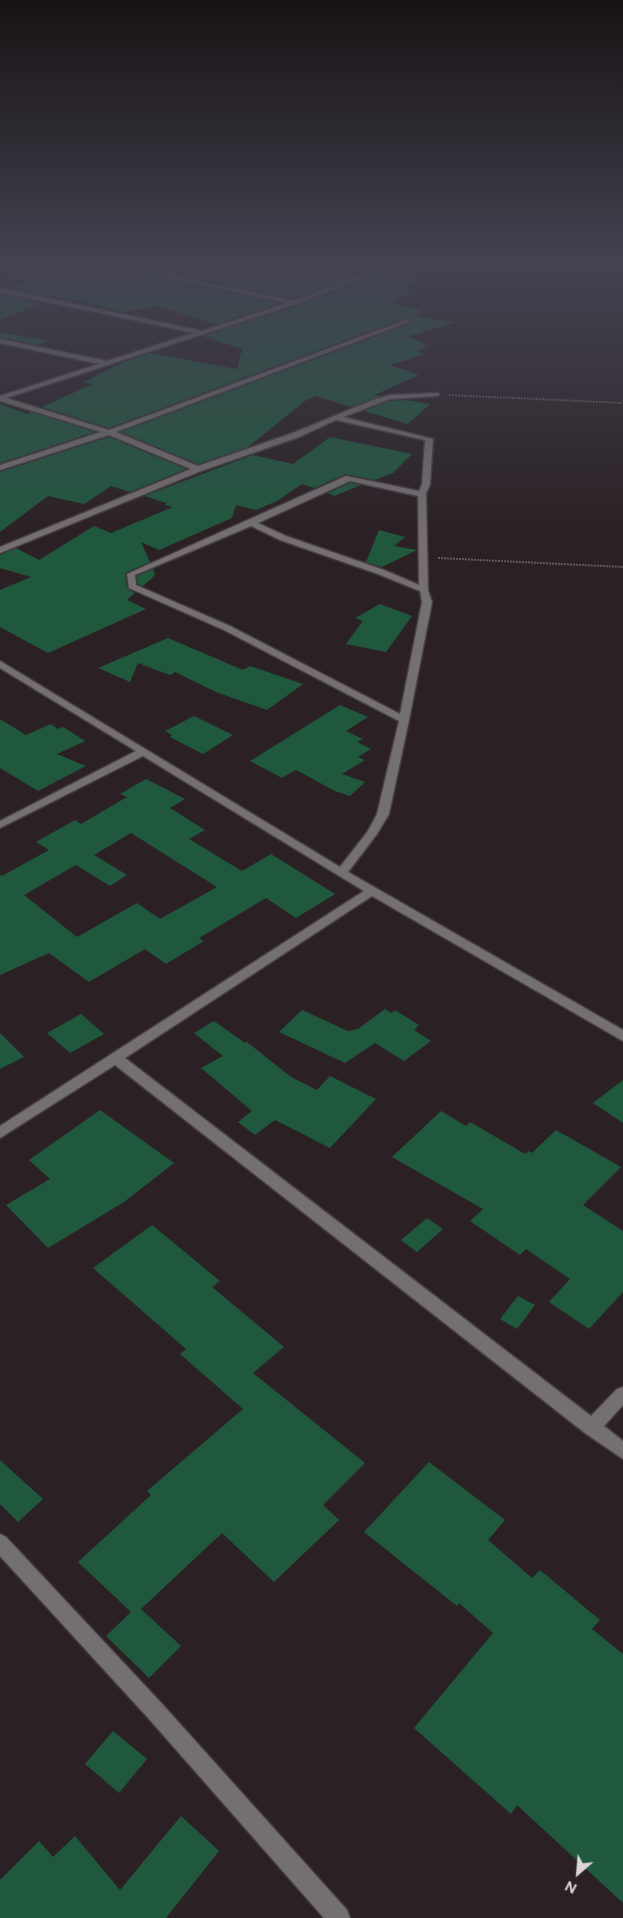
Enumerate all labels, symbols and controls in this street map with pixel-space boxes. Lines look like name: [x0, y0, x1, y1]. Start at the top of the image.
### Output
north arrow: [553, 1848, 603, 1898]
text: N: [562, 1877, 580, 1897]

